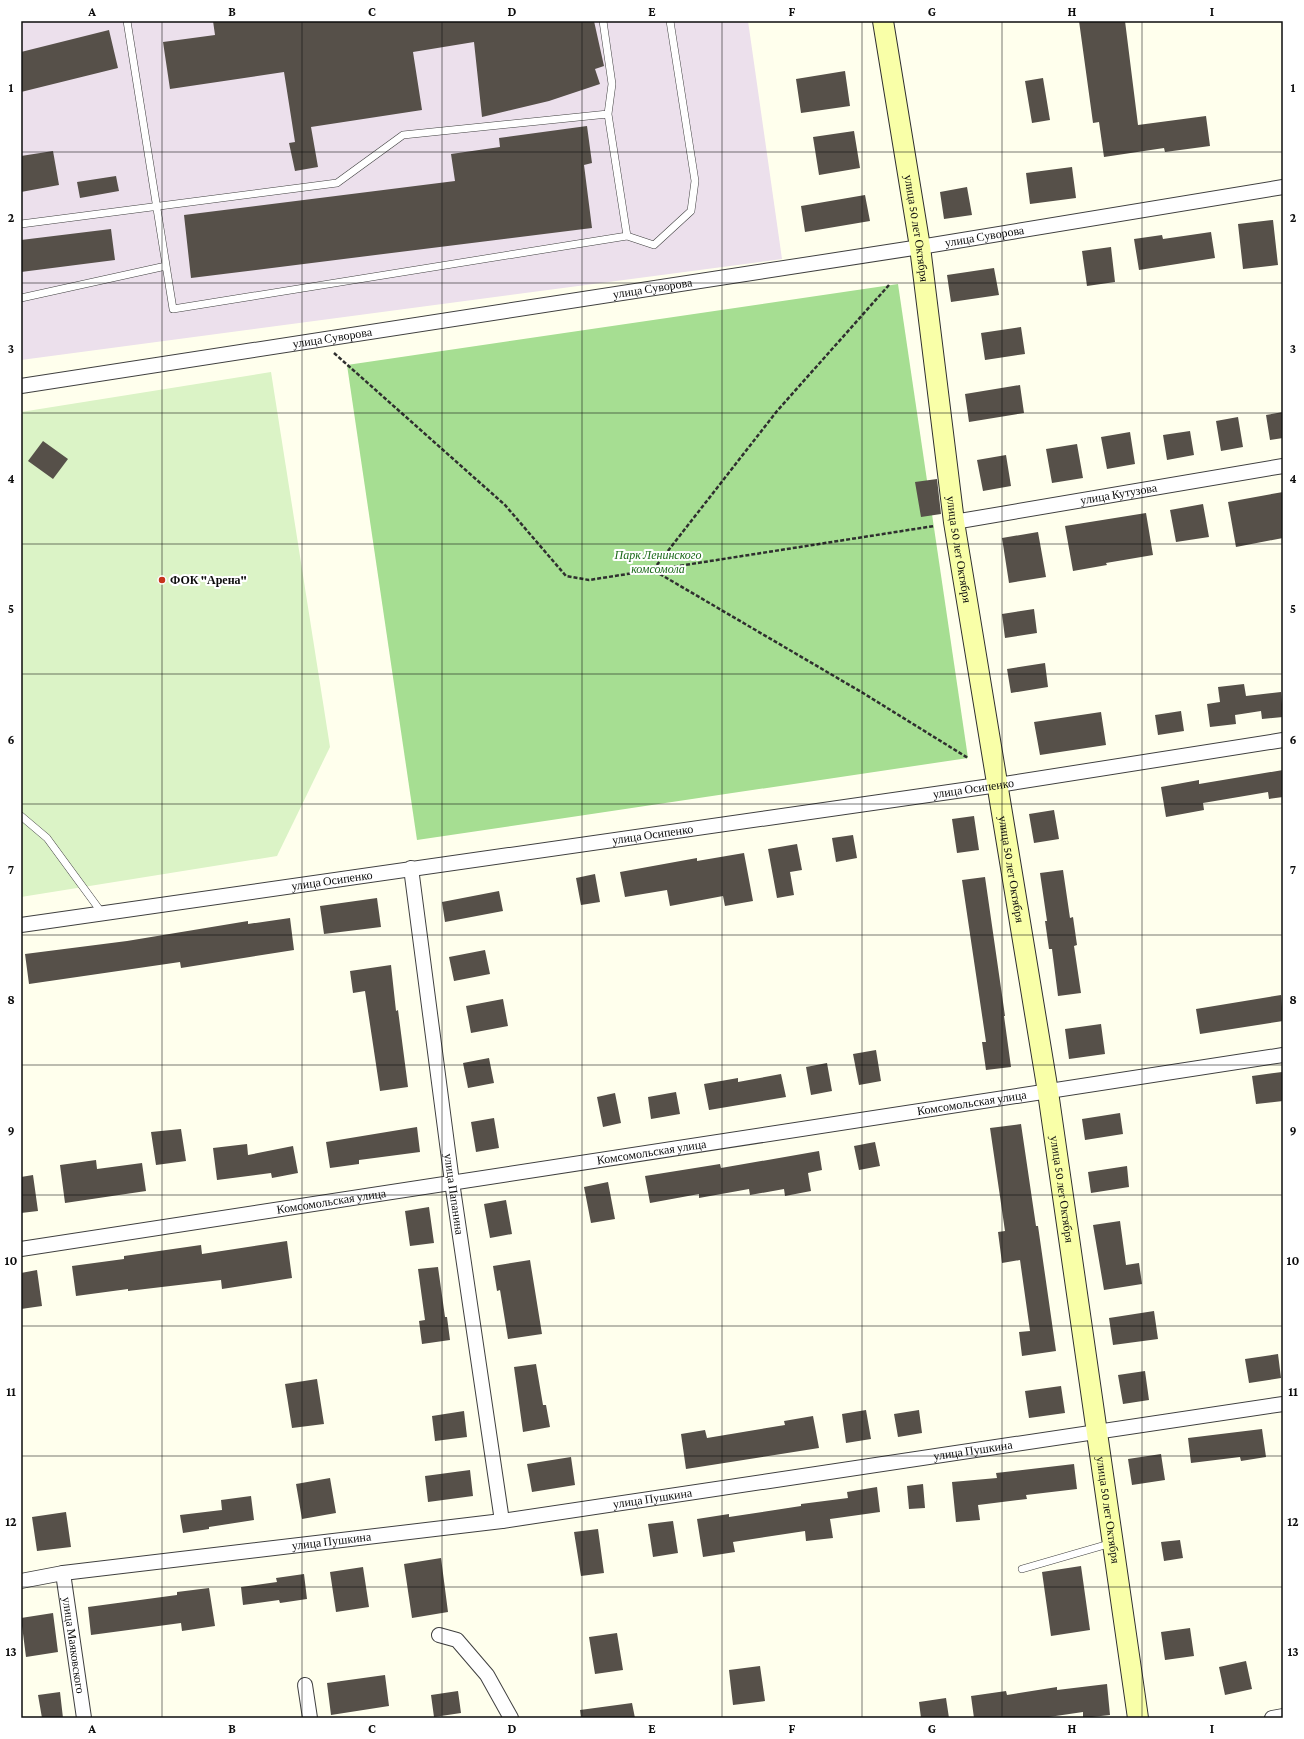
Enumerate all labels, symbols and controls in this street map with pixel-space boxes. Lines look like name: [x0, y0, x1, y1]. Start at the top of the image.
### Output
text: A: [87, 4, 96, 19]
text: B: [228, 4, 236, 19]
text: C: [368, 4, 376, 19]
text: D: [508, 4, 517, 19]
text: E: [648, 4, 656, 19]
text: F: [789, 4, 796, 19]
text: G: [928, 4, 936, 19]
text: H: [1068, 4, 1077, 19]
text: I: [1210, 4, 1214, 19]
text: 1: [9, 80, 14, 95]
text: 1: [1291, 80, 1296, 95]
street label: улица 50 лет Октября: [901, 174, 931, 283]
text: 2: [8, 210, 15, 225]
text: 2: [1290, 210, 1297, 225]
street label: улица Суворова: [944, 223, 1026, 250]
street label: улица Суворова: [612, 275, 694, 301]
street label: улица Суворова: [292, 325, 374, 351]
text: 3: [8, 341, 14, 356]
text: 3: [1290, 341, 1296, 356]
text: 4: [7, 471, 15, 486]
text: 4: [1289, 471, 1297, 486]
street label: улица Кутузова: [1079, 480, 1159, 507]
street label: улица 50 лет Октября: [944, 495, 974, 604]
park label: Парк Ленинского комсомола: [613, 548, 702, 576]
place label: ФОК "Арена": [170, 573, 247, 587]
marker: ФОК "Арена": [157, 575, 167, 585]
text: 5: [8, 601, 14, 616]
text: 5: [1290, 601, 1296, 616]
text: 6: [7, 732, 15, 747]
text: 6: [1289, 732, 1297, 747]
street label: улица Осипенко: [932, 776, 1015, 801]
street label: улица 50 лет Октября: [996, 815, 1027, 924]
street label: улица Осипенко: [611, 822, 694, 847]
text: 7: [8, 862, 14, 877]
text: 7: [1290, 862, 1296, 877]
street label: улица Осипенко: [290, 868, 373, 893]
text: 8: [7, 992, 15, 1007]
text: 8: [1289, 992, 1297, 1007]
street label: Комсомольская улица: [916, 1087, 1028, 1118]
text: 9: [7, 1123, 15, 1138]
text: 9: [1289, 1123, 1297, 1138]
street label: улица 50 лет Октября: [1047, 1135, 1077, 1244]
street label: Комсомольская улица: [596, 1137, 708, 1167]
street label: улица Папанина: [441, 1153, 467, 1236]
street label: Комсомольская улица: [276, 1186, 388, 1217]
text: 10: [5, 1253, 17, 1268]
text: 10: [1287, 1253, 1299, 1268]
text: 11: [6, 1384, 16, 1399]
text: 11: [1288, 1384, 1298, 1399]
street label: улица Пушкина: [932, 1438, 1014, 1463]
street label: улица 50 лет Октября: [1093, 1455, 1123, 1565]
street label: улица Пушкина: [612, 1486, 694, 1511]
text: 12: [5, 1514, 17, 1529]
text: 12: [1287, 1514, 1299, 1529]
street label: улица Пушкина: [291, 1529, 373, 1553]
street label: улица Маяковского: [60, 1596, 87, 1694]
text: 13: [5, 1644, 17, 1659]
text: 13: [1287, 1644, 1299, 1659]
text: A: [87, 1721, 96, 1736]
text: B: [228, 1721, 236, 1736]
text: C: [368, 1721, 376, 1736]
text: D: [508, 1721, 517, 1736]
text: E: [648, 1721, 656, 1736]
text: F: [789, 1721, 796, 1736]
text: G: [928, 1721, 936, 1736]
text: H: [1068, 1721, 1077, 1736]
text: I: [1210, 1721, 1214, 1736]

